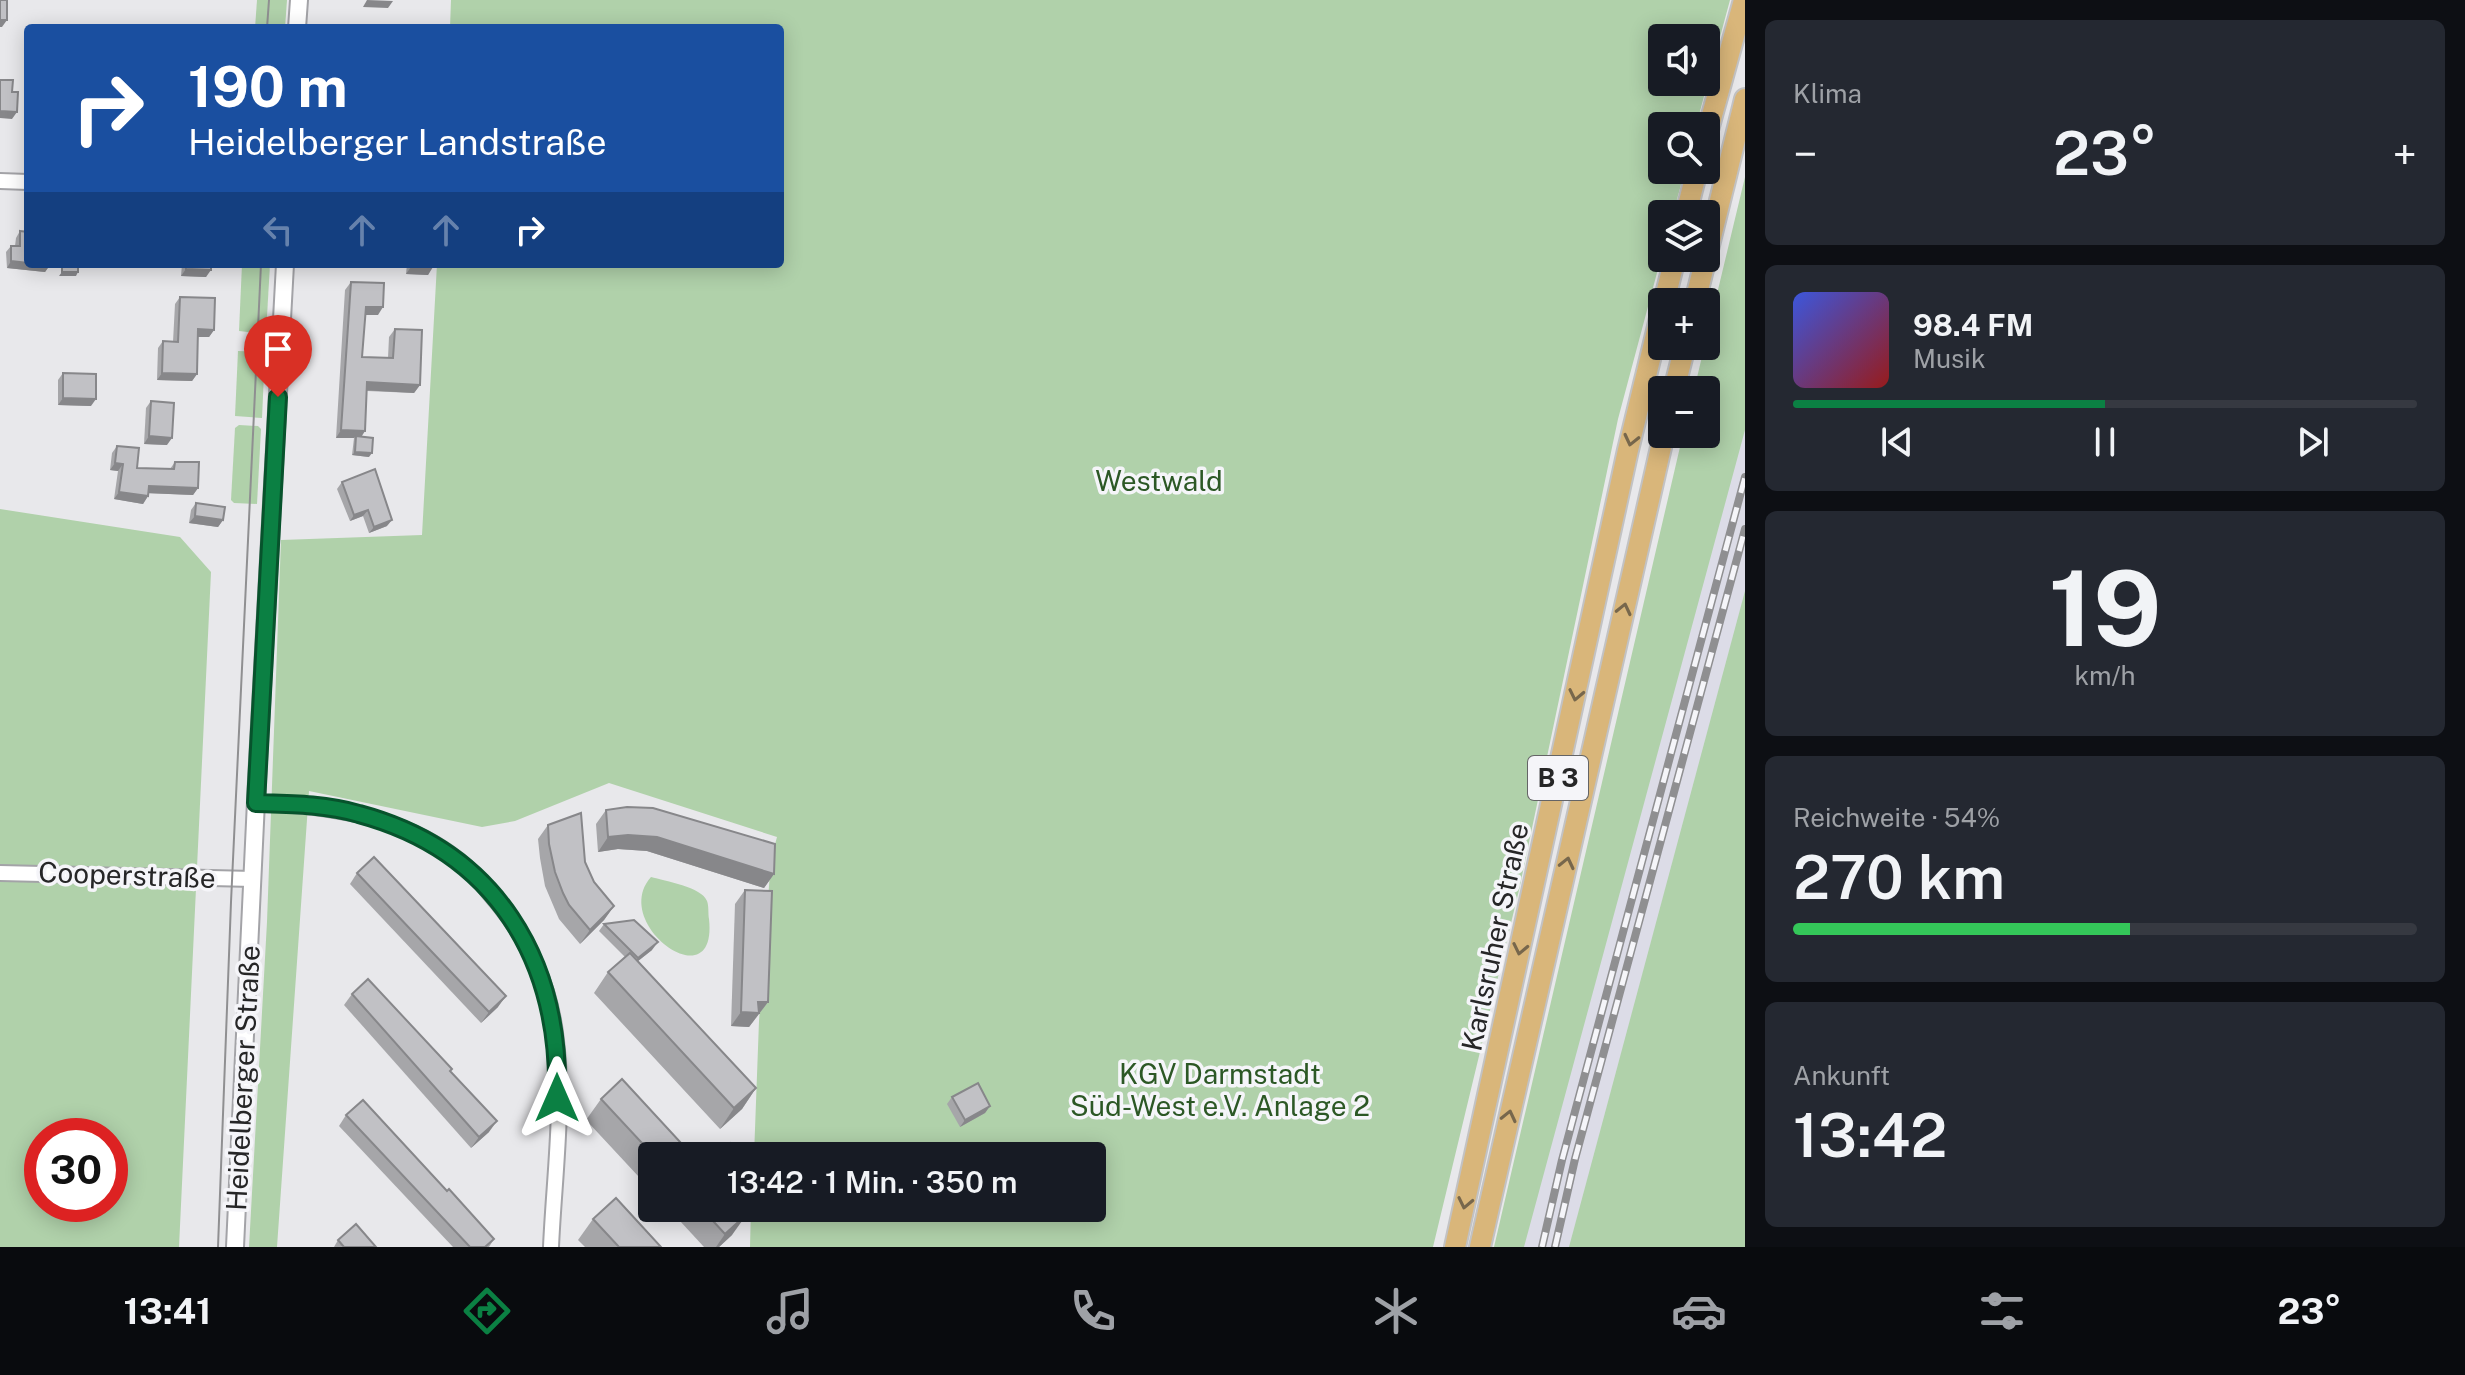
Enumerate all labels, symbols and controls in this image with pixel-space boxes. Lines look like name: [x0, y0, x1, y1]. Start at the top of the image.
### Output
map controls: [1648, 24, 1720, 448]
button: sound: [1648, 24, 1720, 96]
text: 190 m: [188, 54, 348, 120]
icon: right: [56, 56, 160, 160]
text: Klima: [1793, 78, 1862, 109]
button: search: [1648, 112, 1720, 184]
text: 23°: [2053, 118, 2157, 189]
text: Heidelberger Landstraße: [188, 121, 607, 163]
text: −: [1793, 128, 1817, 180]
text: +: [2393, 128, 2417, 180]
button: layers: [1648, 200, 1720, 272]
icon: left: [256, 208, 300, 252]
icon: ahead: [340, 208, 384, 252]
icon: ahead: [424, 208, 468, 252]
icon: right: [508, 208, 552, 252]
button: +: [1648, 288, 1720, 360]
text: 98.4 FM: [1913, 307, 2033, 343]
pin: [244, 315, 312, 397]
icon: arrive: [256, 327, 300, 371]
text: Musik: [1913, 343, 1985, 374]
button: −: [1648, 376, 1720, 448]
icon: previous: [1875, 420, 1919, 464]
icon: pause: [2083, 420, 2127, 464]
icon: next: [2291, 420, 2335, 464]
one-way arrow: [1623, 433, 1640, 447]
park label: Westwald: [1095, 464, 1223, 497]
text: 19: [2048, 547, 2162, 669]
one-way arrow: [1615, 603, 1632, 616]
text: km/h: [2074, 660, 2136, 691]
one-way arrow: [1568, 687, 1585, 701]
road number: B 3: [1528, 756, 1588, 800]
text: Reichweite · 54%: [1793, 802, 2000, 833]
street label: Karlsruher Straße: [1454, 820, 1535, 1054]
text: 270 km: [1793, 842, 2005, 913]
street label: Cooperstraße: [38, 855, 216, 894]
one-way arrow: [1558, 856, 1575, 870]
one-way arrow: [1512, 941, 1529, 955]
street label: Heidelberger Straße: [219, 944, 266, 1212]
position arrow: [515, 1056, 599, 1140]
park label: KGV Darmstadt Süd-West e.V. Anlage 2: [1070, 1057, 1370, 1122]
text: Ankunft: [1793, 1060, 1890, 1091]
text: 13:42: [1793, 1100, 1947, 1171]
one-way arrow: [1500, 1110, 1517, 1124]
speed limit sign: 30: [24, 1118, 128, 1222]
text: 13:42 · 1 Min. · 350 m: [727, 1164, 1017, 1200]
one-way arrow: [1457, 1195, 1474, 1209]
icon: directions: [459, 1283, 515, 1339]
icon: music: [762, 1283, 818, 1339]
icon: phone: [1065, 1283, 1121, 1339]
icon: climate: [1368, 1283, 1424, 1339]
icon: car: [1671, 1283, 1727, 1339]
icon: filters: [1974, 1283, 2030, 1339]
text: 13:41: [124, 1290, 212, 1332]
text: 23°: [2278, 1290, 2341, 1332]

